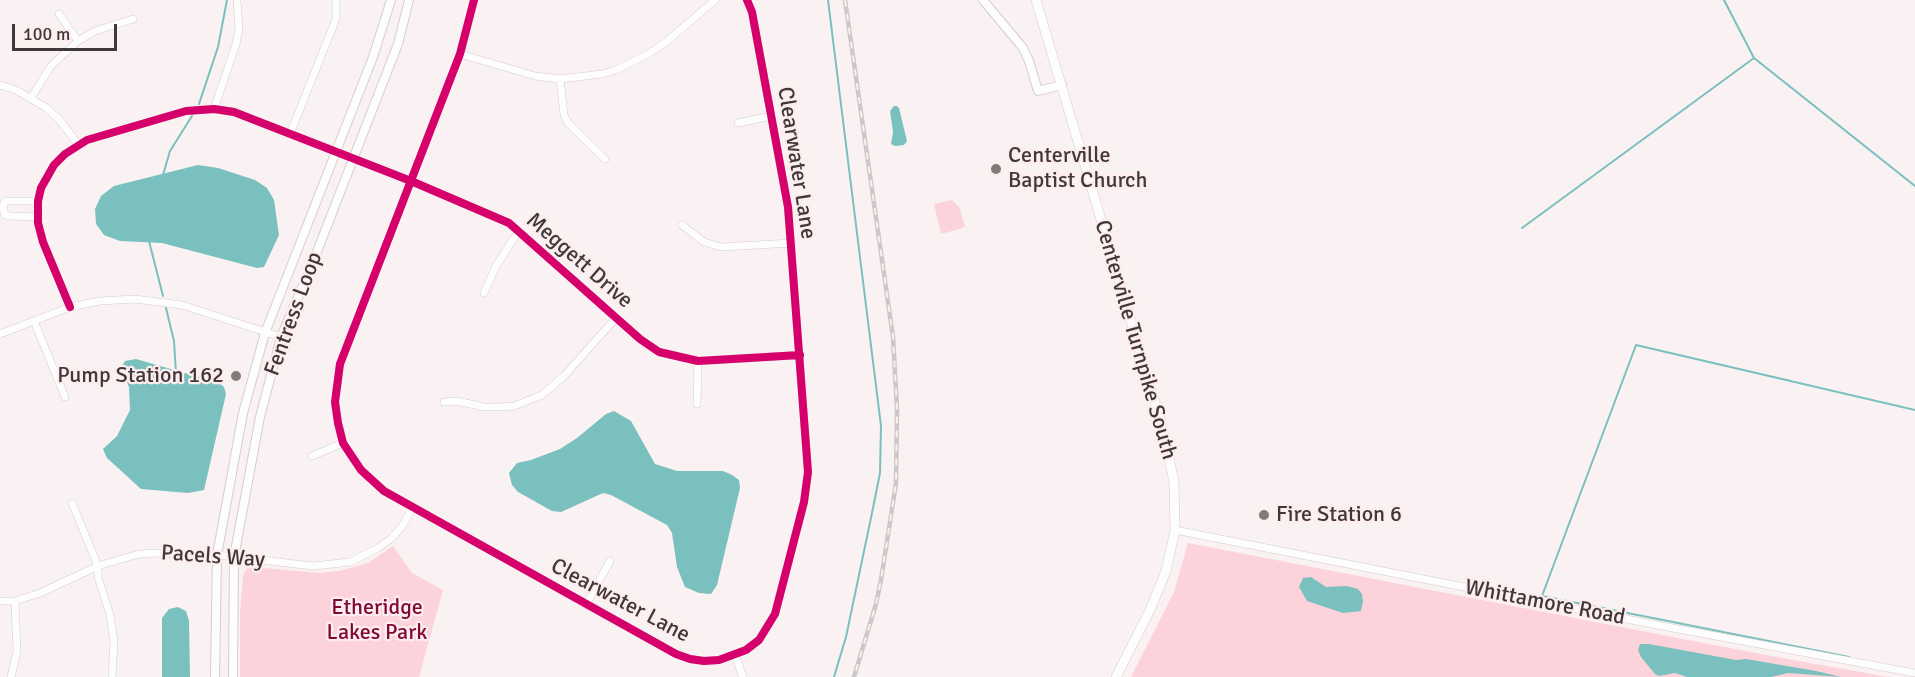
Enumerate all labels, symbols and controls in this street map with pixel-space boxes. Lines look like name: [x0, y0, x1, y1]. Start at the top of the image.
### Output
scale bar: [15, 12, 120, 50]
text: 100 m: [23, 23, 70, 45]
street label: Clearwater Lane: [771, 85, 821, 241]
place label: Centerville Baptist Church: [1008, 143, 1147, 194]
marker: Centerville Baptist Church: [989, 162, 1003, 176]
street label: Meggett Drive: [520, 208, 638, 314]
street label: Centerville Turnpike South: [1088, 217, 1182, 463]
street label: Fentress Loop: [259, 249, 329, 379]
place label: Pump Station 162: [57, 363, 224, 389]
marker: Pump Station 162: [229, 369, 243, 383]
place label: Fire Station 6: [1276, 502, 1402, 528]
marker: Fire Station 6: [1257, 508, 1271, 522]
street label: Pacels Way: [160, 540, 266, 574]
street label: Clearwater Lane: [546, 553, 694, 649]
street label: Whittamore Road: [1463, 575, 1627, 631]
park label: Etheridge Lakes Park: [327, 595, 427, 646]

